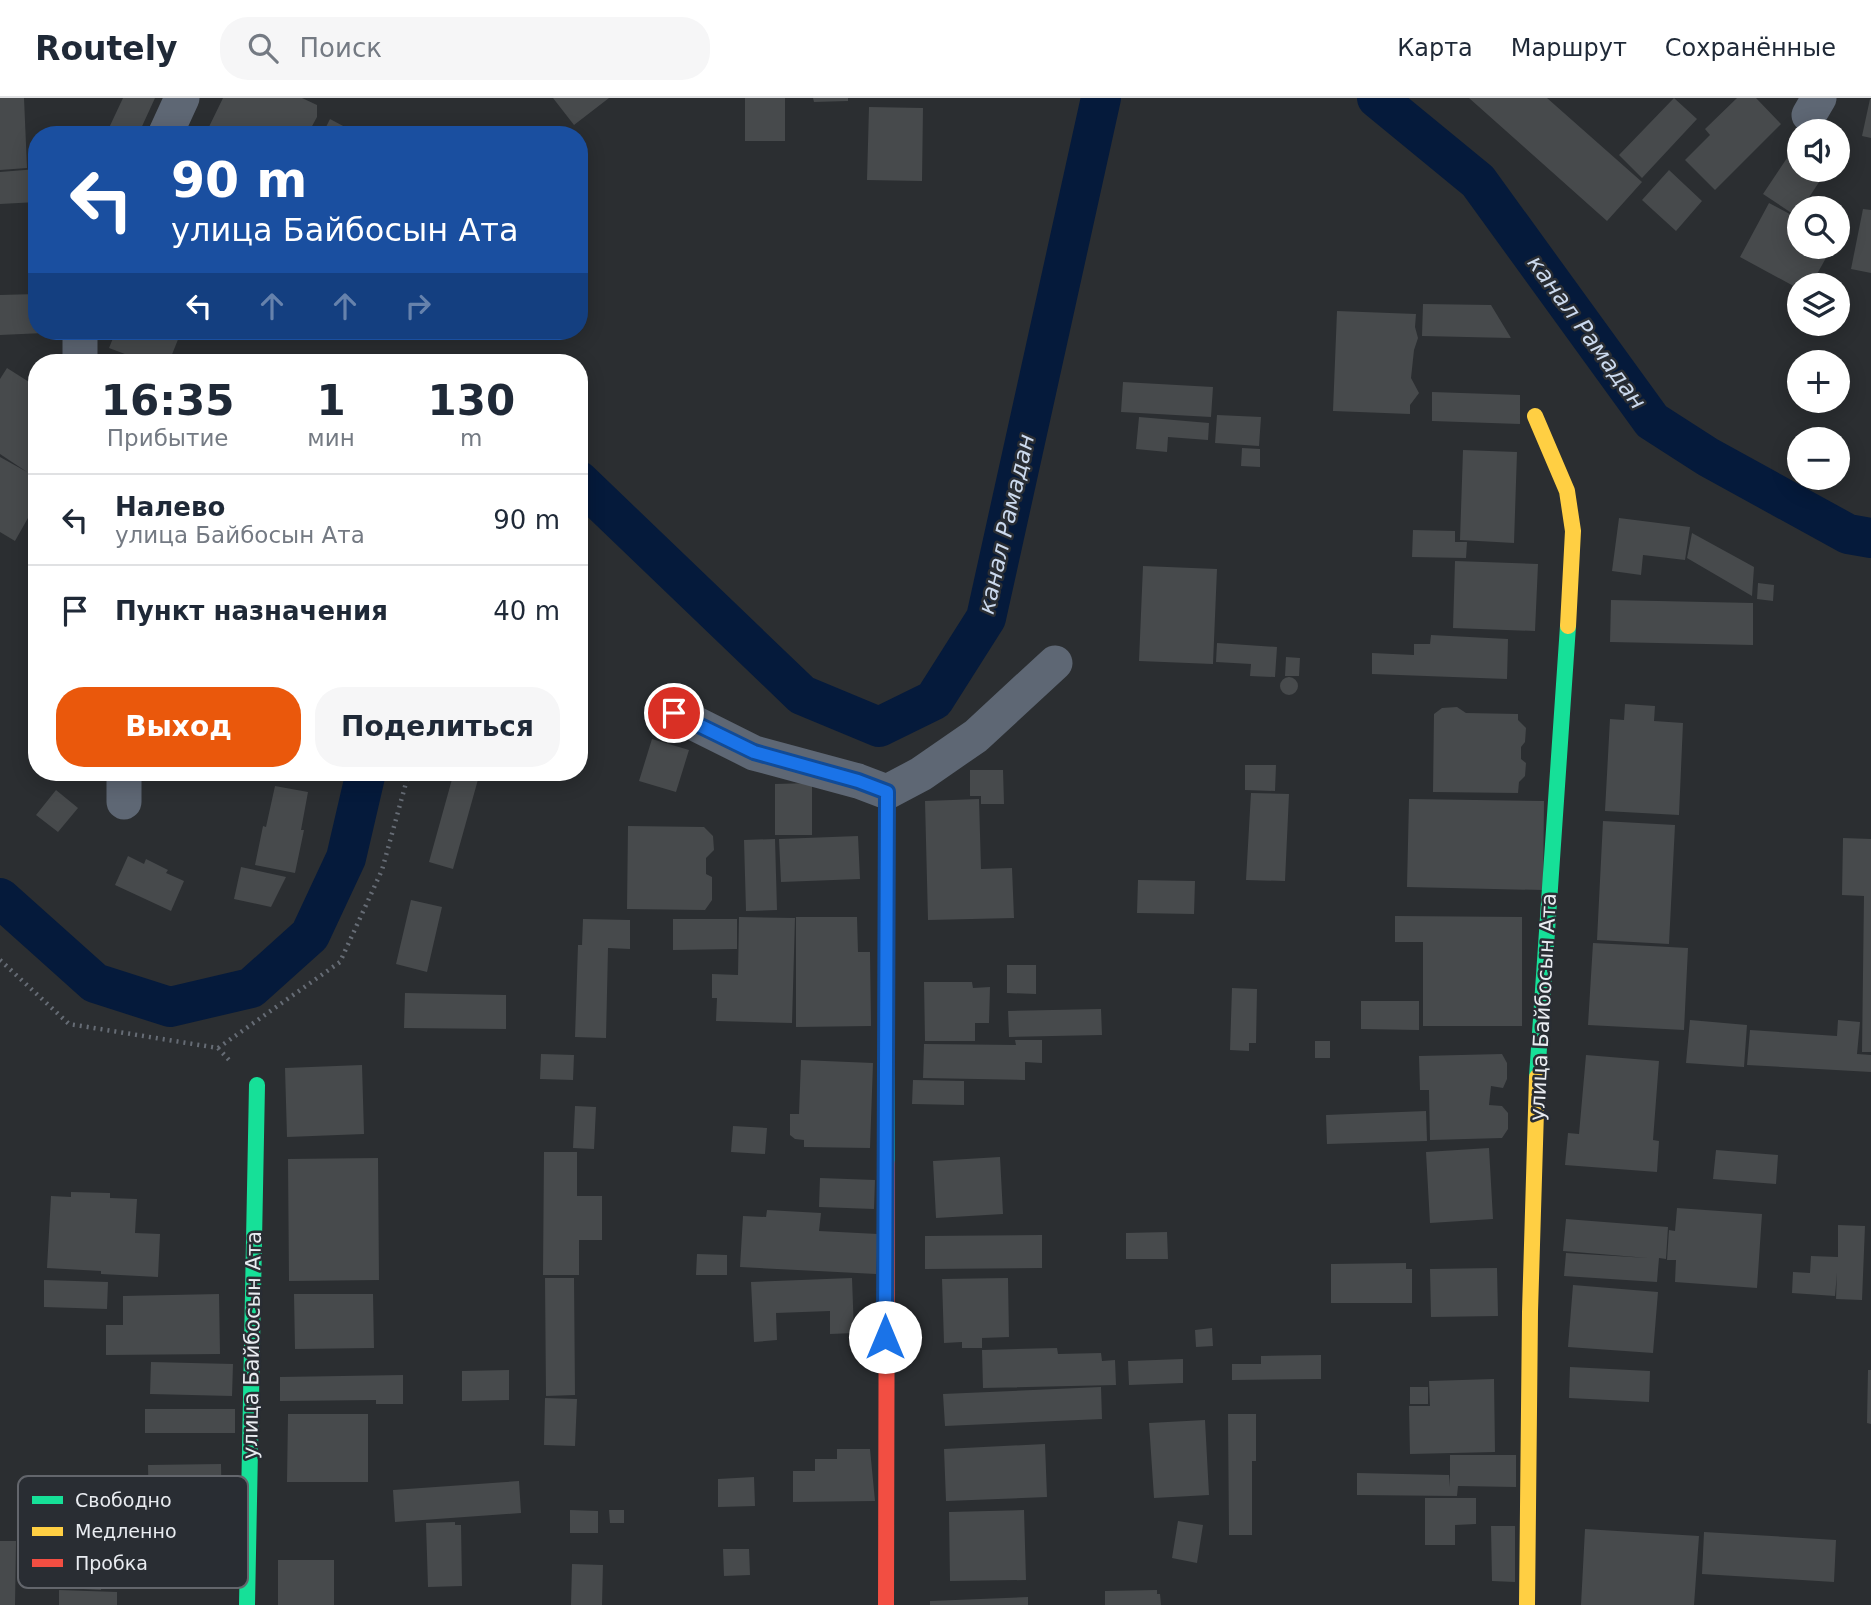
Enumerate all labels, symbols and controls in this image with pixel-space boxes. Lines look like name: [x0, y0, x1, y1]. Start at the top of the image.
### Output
search box: [220, 17, 710, 80]
text: Routely: [35, 29, 178, 68]
icon: search: [244, 29, 282, 67]
text: Поиск: [300, 33, 382, 63]
text: Карта: [1397, 34, 1473, 62]
text: Маршрут: [1511, 34, 1627, 62]
text: Сохранённые: [1665, 34, 1836, 62]
map controls: [1787, 119, 1850, 490]
button: sound: [1787, 119, 1850, 182]
text: 90 m: [171, 152, 307, 209]
icon: left: [56, 154, 147, 245]
button: search: [1787, 196, 1850, 259]
text: улица Байбосын Ата: [171, 211, 519, 249]
water label: канал Рамадан: [1523, 250, 1651, 414]
button: layers: [1787, 273, 1850, 336]
icon: left: [180, 287, 218, 325]
icon: ahead: [253, 287, 291, 325]
icon: ahead: [326, 287, 364, 325]
icon: right: [399, 287, 437, 325]
button: +: [1787, 350, 1850, 413]
text: 16:35: [101, 376, 235, 425]
text: 1: [316, 376, 346, 425]
text: 130: [427, 376, 515, 425]
text: Прибытие: [107, 425, 229, 451]
text: мин: [307, 425, 355, 451]
text: m: [460, 425, 483, 451]
button: −: [1787, 427, 1850, 490]
water label: канал Рамадан: [973, 432, 1039, 616]
text: Налево: [115, 492, 225, 522]
icon: left: [56, 501, 94, 539]
text: 90 m: [493, 505, 560, 535]
text: улица Байбосын Ата: [115, 522, 365, 548]
icon: arrive: [56, 592, 94, 630]
text: Пункт назначения: [115, 596, 388, 626]
text: 40 m: [493, 596, 560, 626]
pin: [644, 683, 704, 743]
button: Выход: [56, 687, 301, 767]
button: Поделиться: [315, 687, 560, 767]
icon: arrive: [655, 694, 693, 732]
street label: улица Байбосын Ата: [1525, 892, 1561, 1122]
street label: улица Байбосын Ата: [238, 1231, 266, 1459]
position arrow: [848, 1300, 922, 1374]
legend: [18, 1476, 248, 1588]
text: Свободно: [75, 1489, 172, 1511]
text: Медленно: [75, 1520, 177, 1542]
text: Пробка: [75, 1552, 148, 1574]

